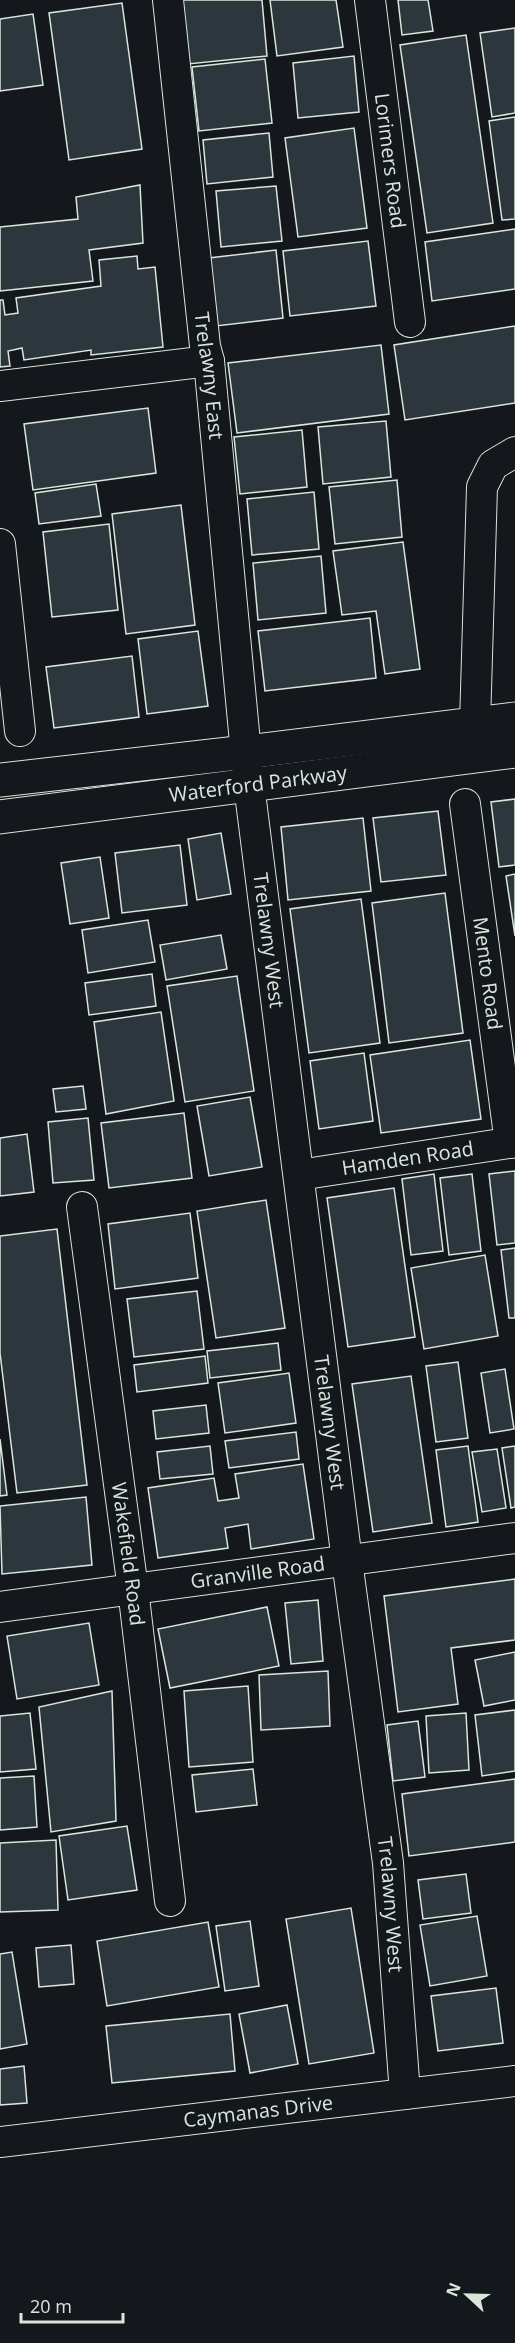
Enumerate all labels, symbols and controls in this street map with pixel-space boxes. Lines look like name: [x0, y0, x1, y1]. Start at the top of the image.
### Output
street label: Lorimers Road: [369, 91, 412, 230]
street label: Trelawny East: [188, 310, 230, 441]
street label: Waterford Parkway: [167, 759, 349, 808]
street label: Trelawny West: [247, 871, 291, 1009]
street label: Mento Road: [467, 915, 509, 1032]
street label: Hamden Road: [340, 1134, 475, 1181]
street label: Trelawny West: [308, 1353, 352, 1492]
street label: Wakefield Road: [106, 1480, 151, 1627]
street label: Granville Road: [189, 1550, 327, 1594]
street label: Trelawny West: [372, 1835, 410, 1973]
street label: Caymanas Drive: [182, 2089, 334, 2133]
north arrow: [437, 2265, 497, 2325]
text: N: [440, 2279, 466, 2300]
scale bar: [21, 2286, 123, 2324]
text: 20 m: [30, 2294, 72, 2318]

